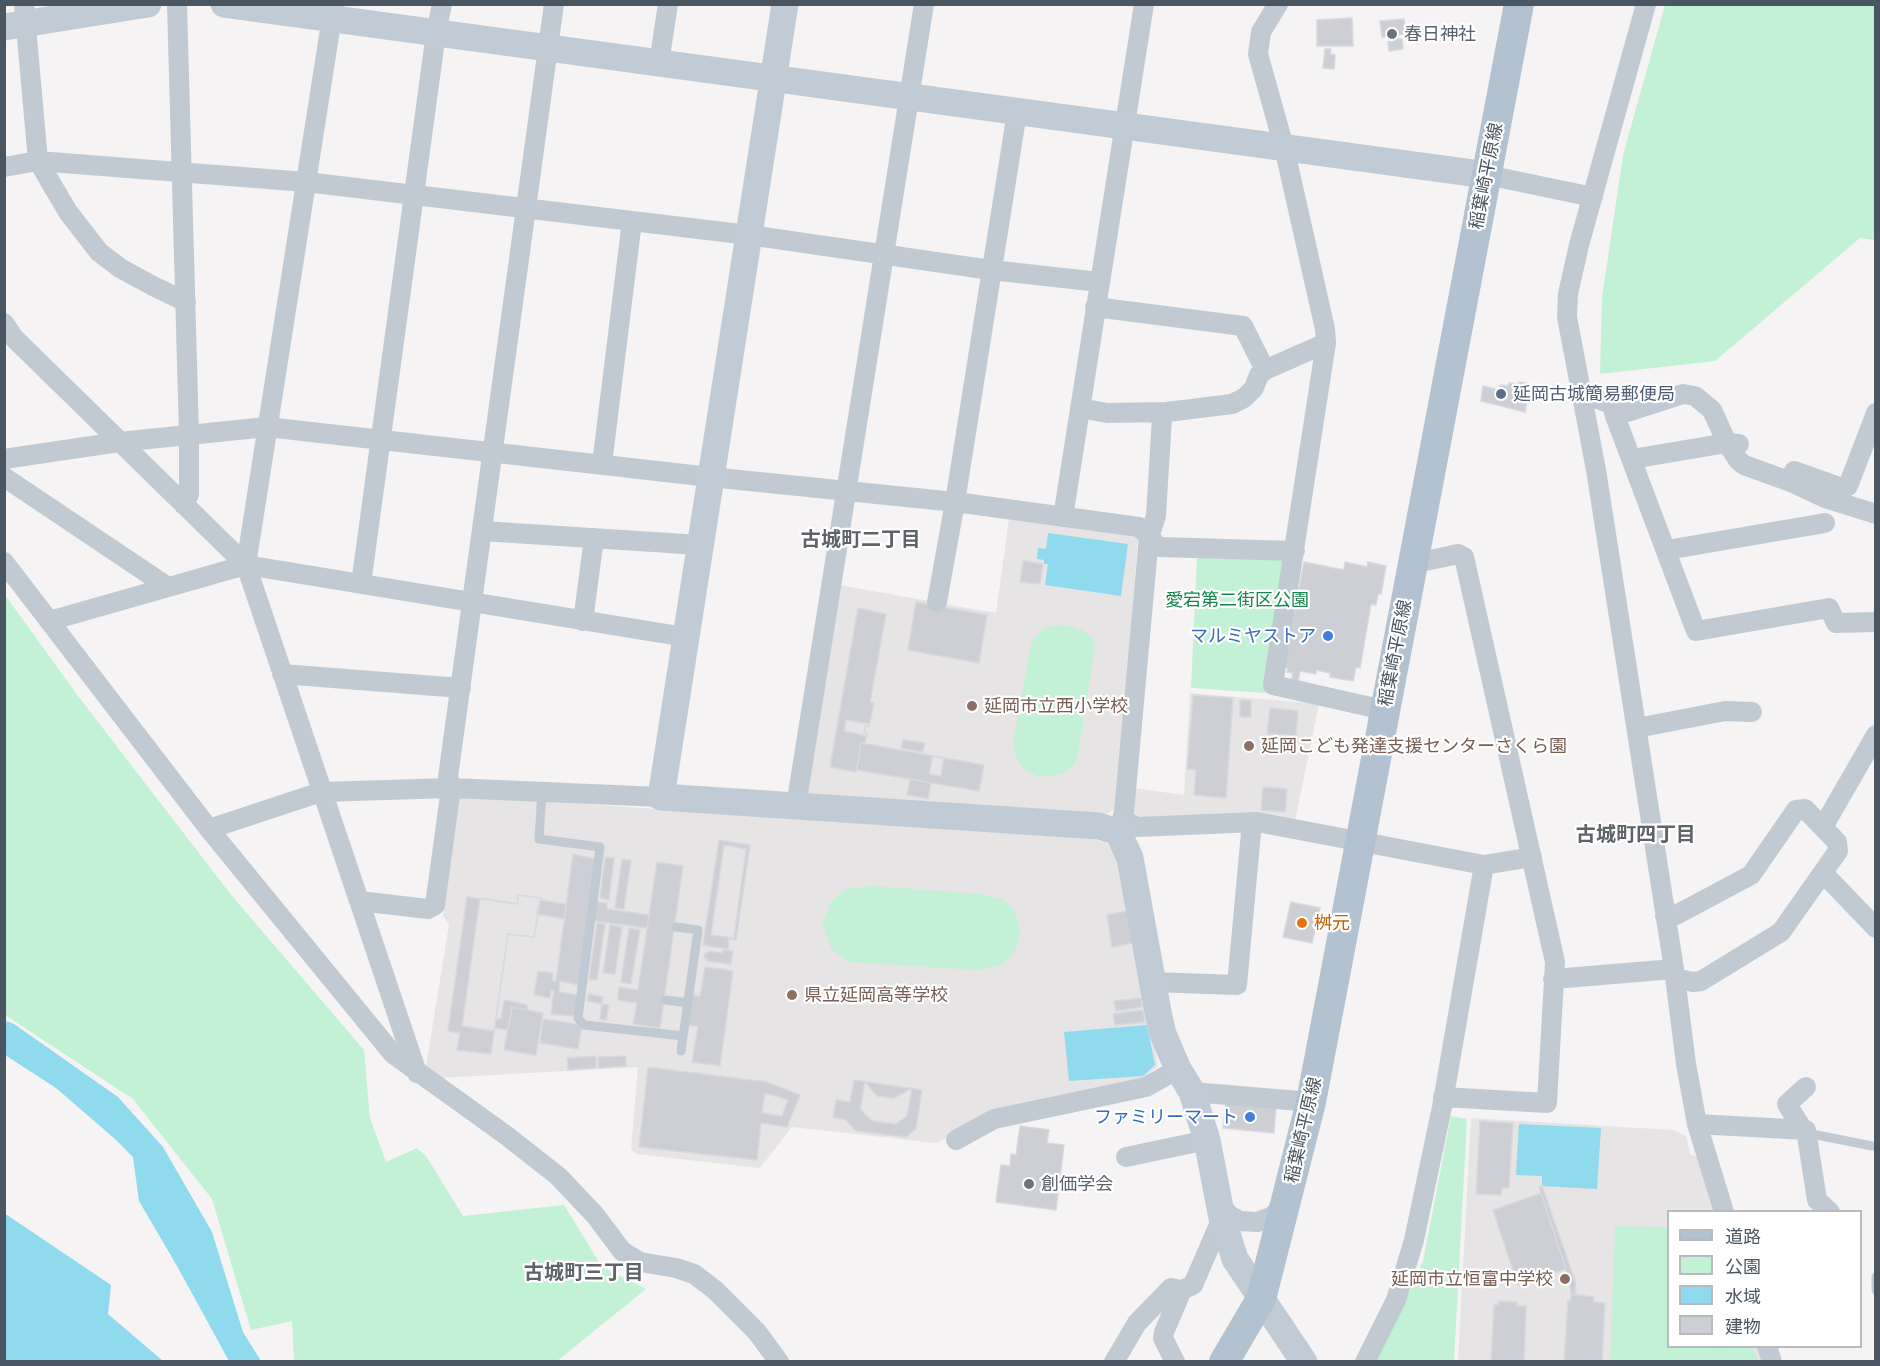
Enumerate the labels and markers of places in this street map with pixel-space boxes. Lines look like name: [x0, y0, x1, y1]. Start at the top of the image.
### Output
place label: 春日神社: [1404, 23, 1476, 45]
marker: 春日神社: [1385, 27, 1399, 41]
place label: 延岡古城簡易郵便局: [1513, 383, 1675, 405]
marker: 延岡古城簡易郵便局: [1494, 387, 1508, 401]
place label: マルミヤストア: [1190, 625, 1316, 647]
marker: マルミヤストア: [1321, 629, 1335, 643]
place label: 延岡市立西小学校: [984, 695, 1128, 717]
marker: 延岡市立西小学校: [965, 699, 979, 713]
place label: 延岡こども発達支援センターさくら園: [1261, 735, 1567, 757]
marker: 延岡こども発達支援センターさくら園: [1242, 739, 1256, 753]
place label: 桝元: [1314, 912, 1350, 934]
marker: 桝元: [1295, 916, 1309, 930]
place label: 県立延岡高等学校: [804, 984, 948, 1006]
marker: 県立延岡高等学校: [785, 988, 799, 1002]
place label: ファミリーマート: [1094, 1106, 1238, 1128]
marker: ファミリーマート: [1243, 1110, 1257, 1124]
place label: 創価学会: [1041, 1173, 1113, 1195]
marker: 創価学会: [1022, 1177, 1036, 1191]
place label: 延岡市立恒富中学校: [1391, 1268, 1553, 1290]
marker: 延岡市立恒富中学校: [1558, 1272, 1572, 1286]

